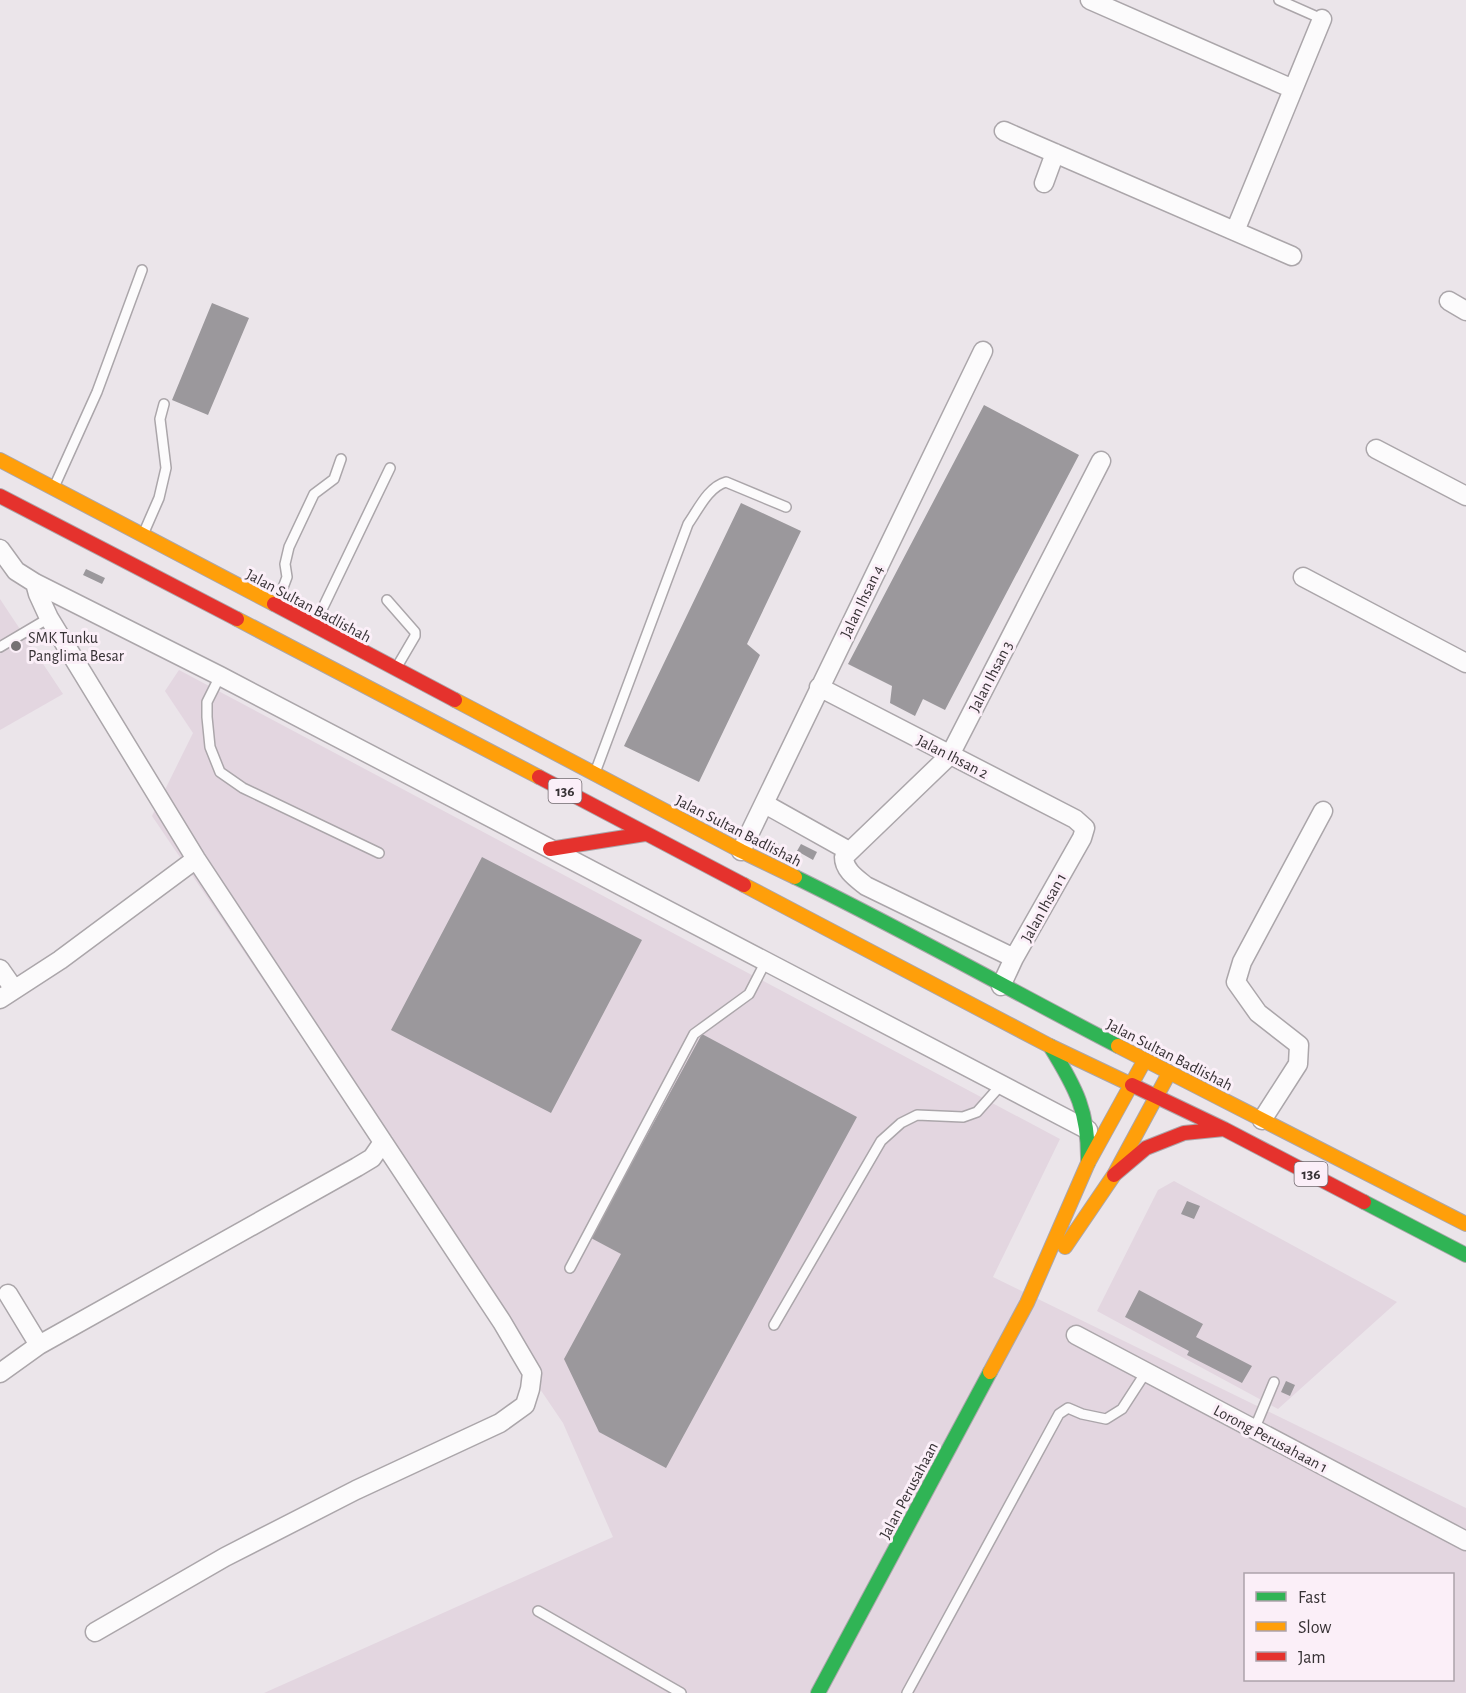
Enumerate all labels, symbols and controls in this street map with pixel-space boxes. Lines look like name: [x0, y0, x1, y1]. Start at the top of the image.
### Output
street label: Jalan Ihsan 4: [838, 562, 886, 640]
street label: Jalan Sultan Badlishah: [243, 566, 374, 646]
place label: SMK Tunku Panglima Besar: [28, 630, 125, 664]
street label: Jalan Ihsan 3: [966, 638, 1016, 715]
marker: SMK Tunku Panglima Besar: [9, 639, 23, 653]
street label: Jalan Ihsan 2: [914, 732, 991, 782]
road number: 136: [548, 779, 582, 803]
street label: Jalan Sultan Badlishah: [673, 792, 804, 870]
street label: Jalan Ihsan 1: [1018, 870, 1069, 945]
street label: Jalan Sultan Badlishah: [1104, 1016, 1235, 1094]
road number: 136: [1294, 1162, 1328, 1186]
street label: Lorong Perusahaan 1: [1211, 1402, 1330, 1476]
street label: Jalan Perusahaan: [877, 1439, 941, 1541]
legend: [1244, 1573, 1454, 1681]
text: Fast: [1298, 1589, 1326, 1607]
text: Slow: [1298, 1619, 1331, 1637]
text: Jam: [1298, 1649, 1326, 1667]

